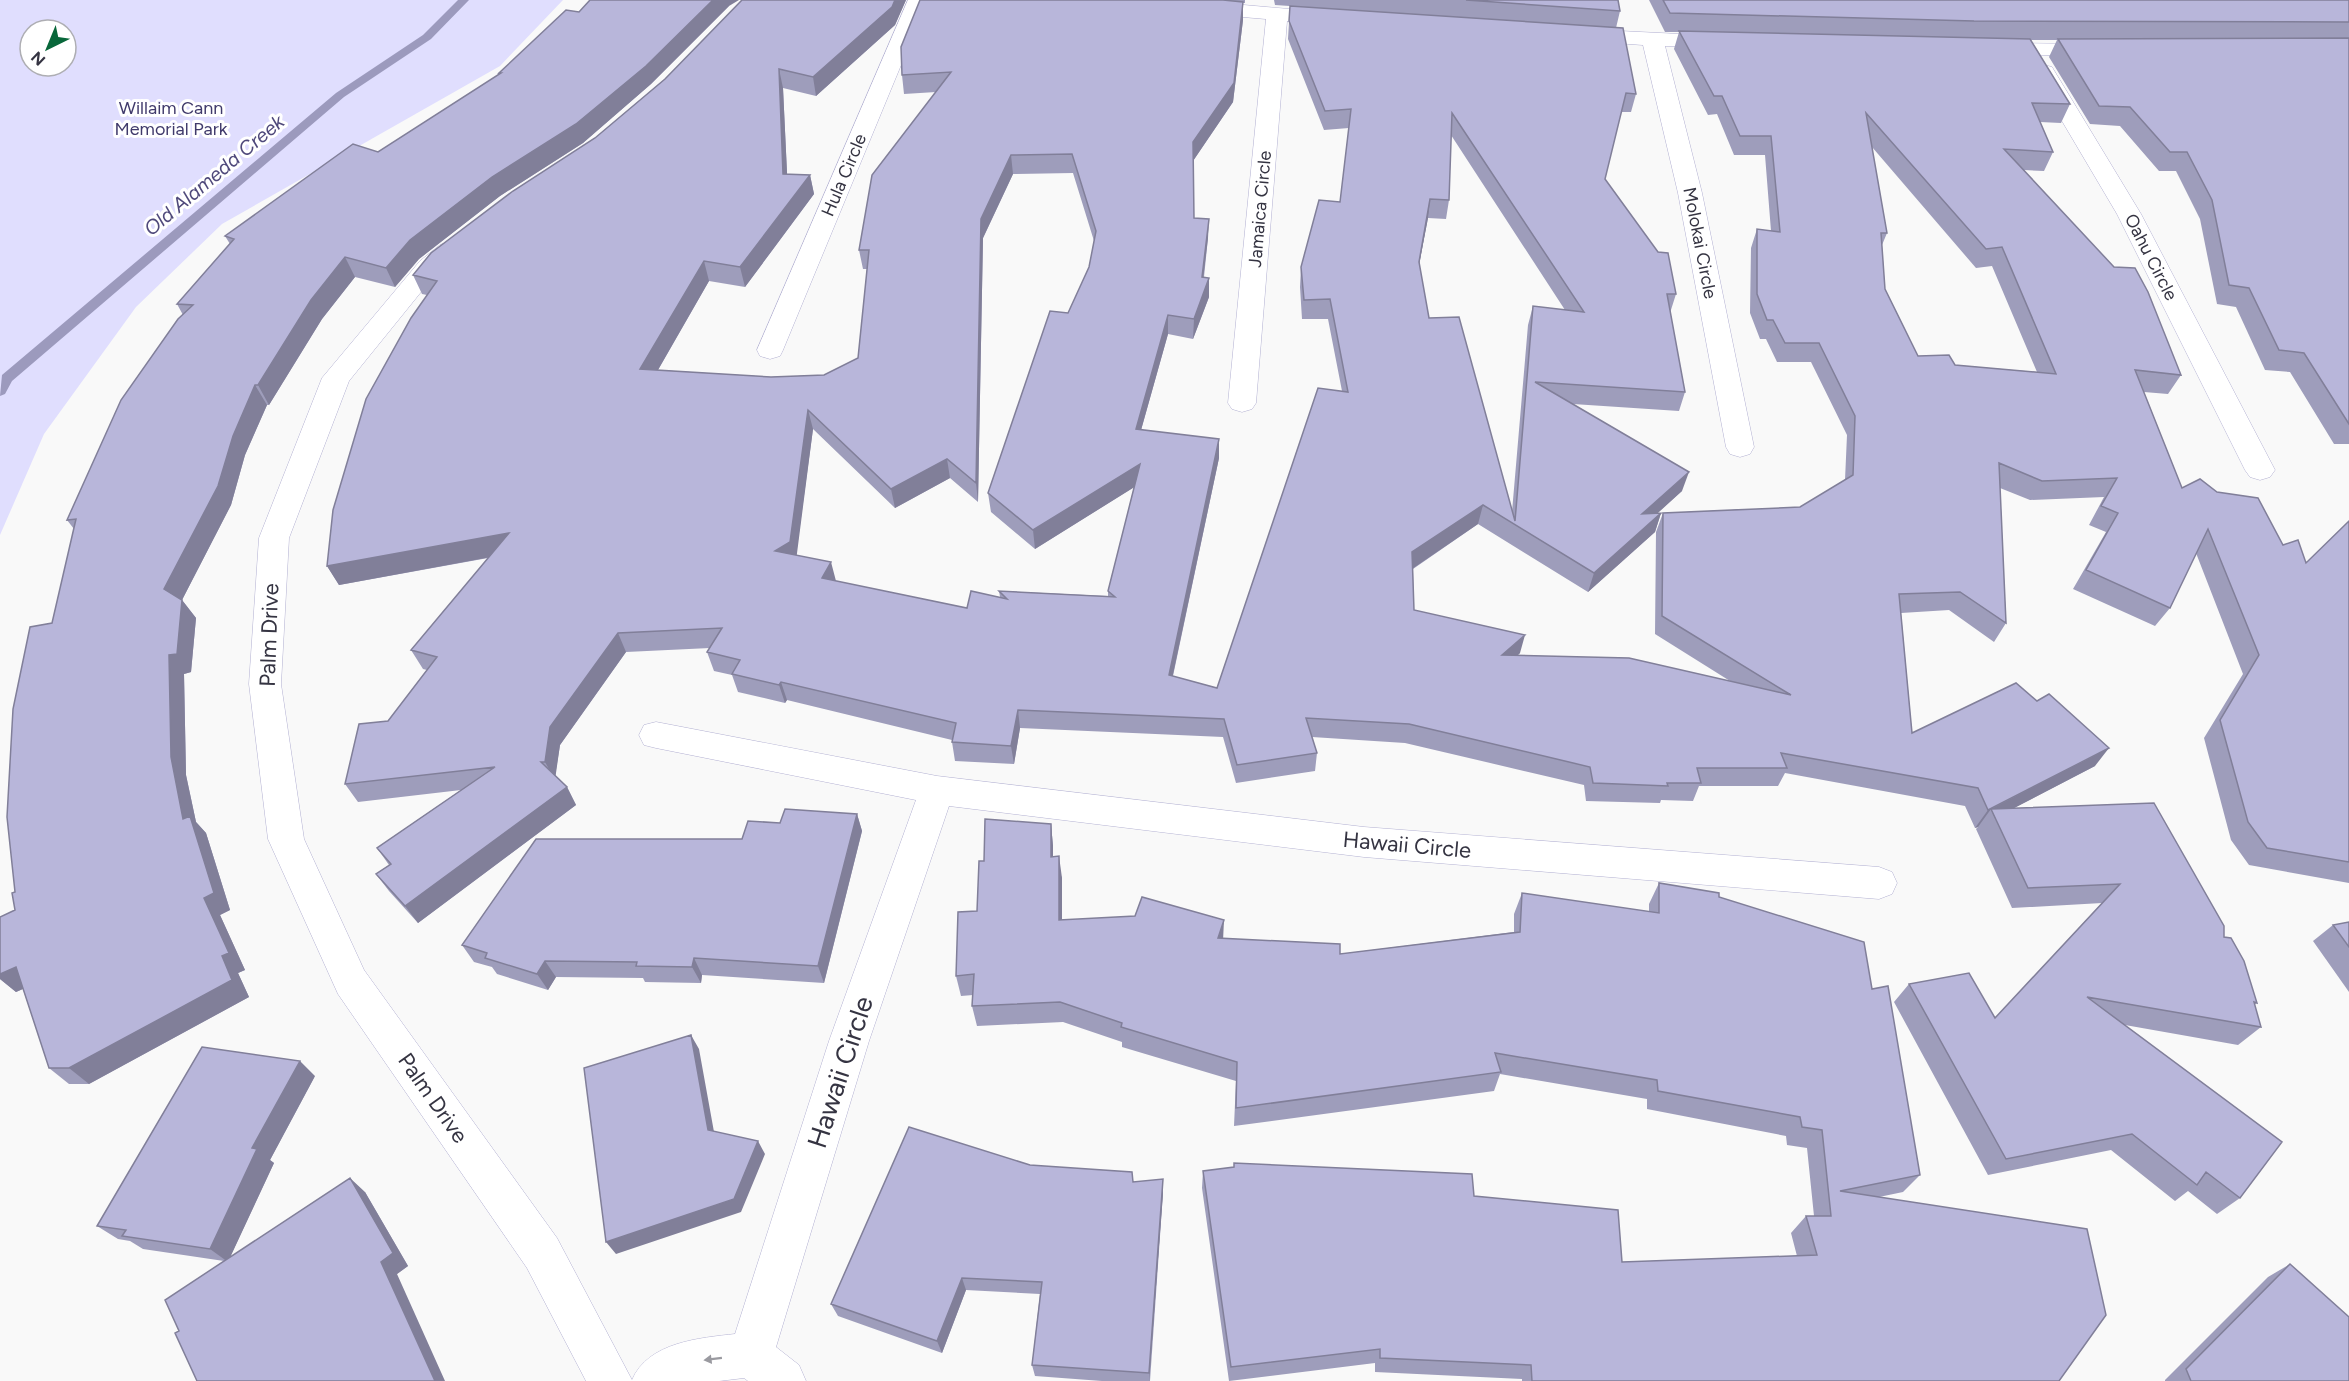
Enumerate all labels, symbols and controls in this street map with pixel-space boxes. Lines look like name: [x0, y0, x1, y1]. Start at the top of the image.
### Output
north arrow: [18, 18, 78, 78]
text: N: [27, 47, 49, 70]
park label: Willaim Cann Memorial Park: [115, 97, 228, 140]
water label: Old Alameda Creek: [139, 109, 290, 241]
street label: Hula Circle: [817, 130, 871, 220]
street label: Jamaica Circle: [1244, 149, 1276, 268]
street label: Molokai Circle: [1678, 185, 1722, 301]
street label: Oahu Circle: [2120, 210, 2182, 304]
street label: Palm Drive: [254, 583, 284, 687]
street label: Hawaii Circle: [1342, 826, 1472, 864]
street label: Hawaii Circle: [800, 992, 880, 1152]
street label: Palm Drive: [392, 1048, 474, 1148]
one-way arrow: [703, 1355, 722, 1364]

